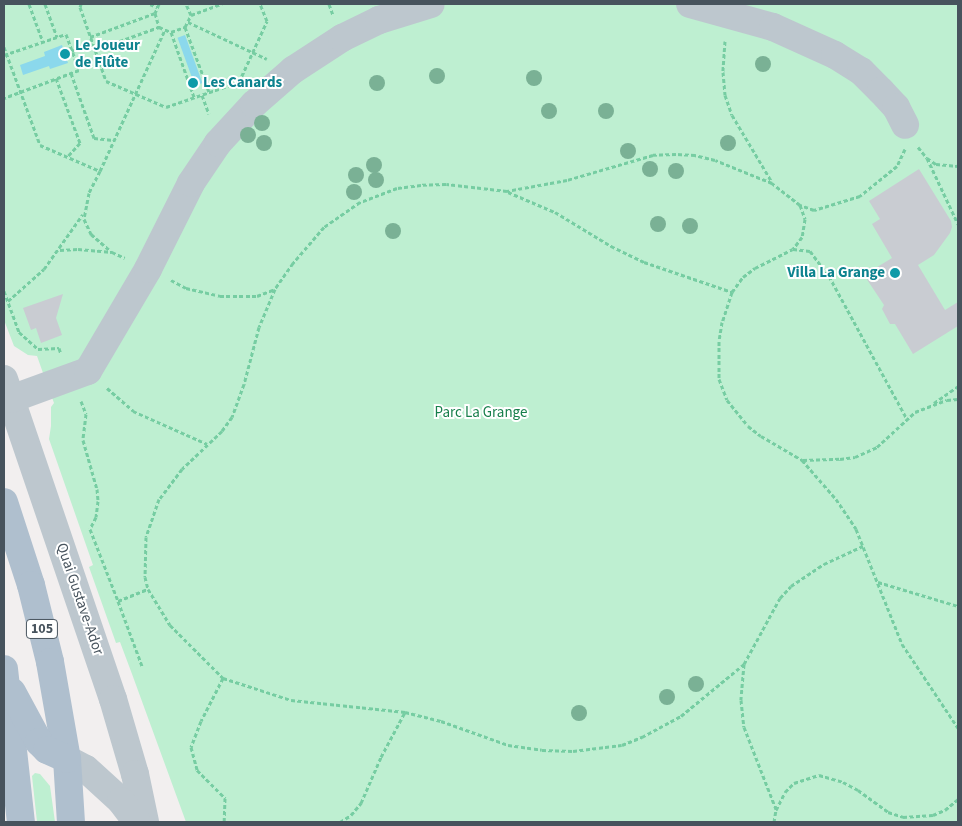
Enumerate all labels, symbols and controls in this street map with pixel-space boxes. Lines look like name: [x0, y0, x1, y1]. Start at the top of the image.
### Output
place label: Le Joueur de Flûte: [75, 36, 140, 71]
marker: Le Joueur de Flûte: [59, 48, 71, 60]
place label: Les Canards: [203, 74, 282, 92]
marker: Les Canards: [187, 77, 199, 89]
place label: Villa La Grange: [787, 264, 885, 282]
marker: Villa La Grange: [889, 267, 901, 279]
park label: Parc La Grange: [435, 404, 527, 422]
street label: Quai Gustave-Ador: [52, 541, 108, 657]
road number: 105: [26, 618, 58, 640]

